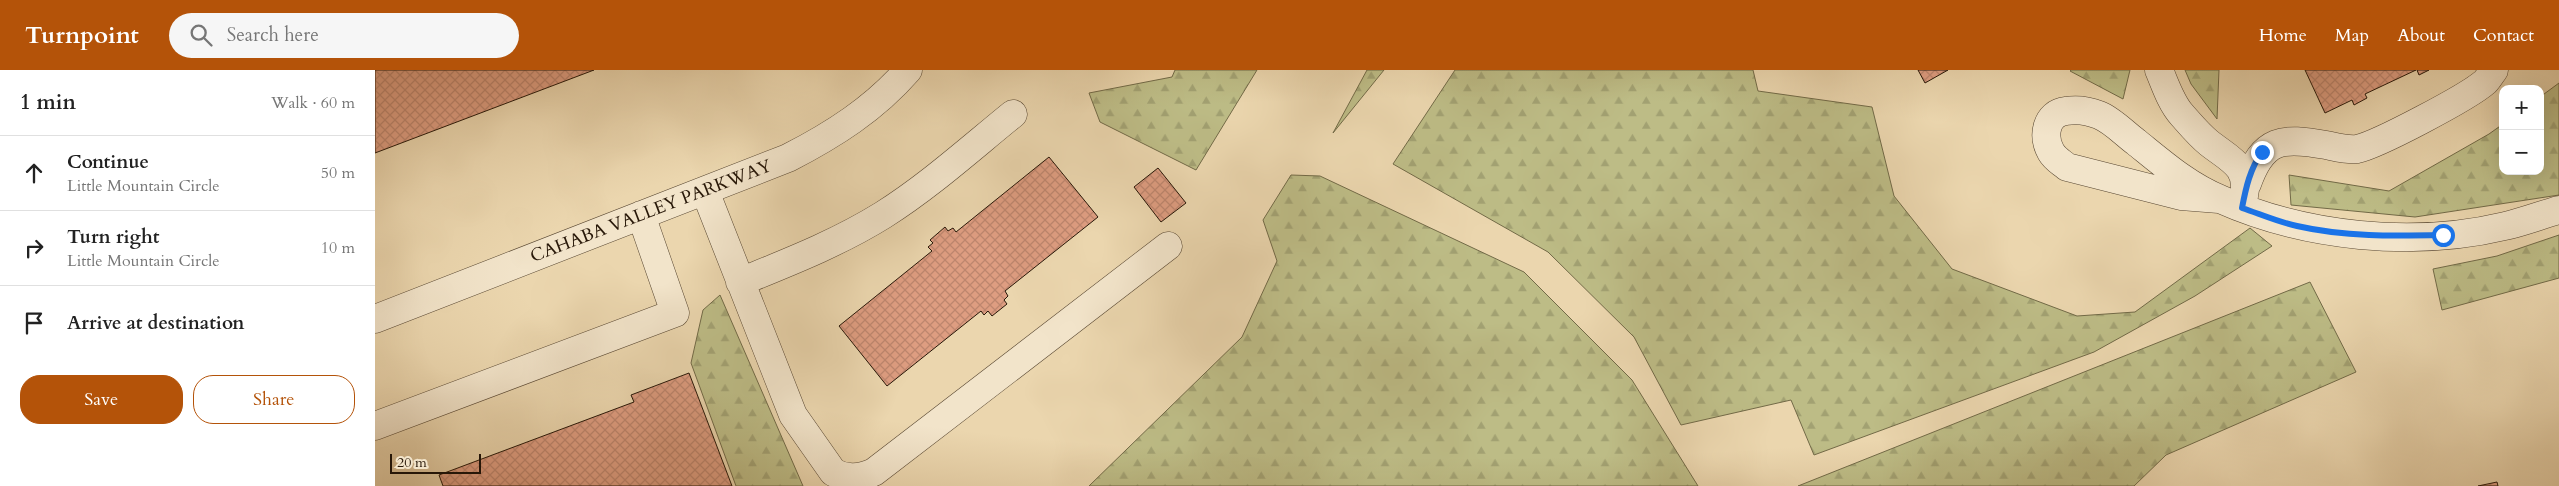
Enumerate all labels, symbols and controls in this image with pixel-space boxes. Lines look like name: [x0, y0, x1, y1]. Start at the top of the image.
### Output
search box: [169, 13, 519, 58]
text: Turnpoint: [25, 19, 139, 52]
icon: search: [187, 21, 215, 49]
text: Search here: [227, 22, 319, 48]
text: Home: [2259, 23, 2307, 48]
text: Map: [2335, 23, 2369, 48]
text: About: [2397, 23, 2445, 48]
text: Contact: [2473, 23, 2534, 48]
map controls: [2499, 85, 2544, 175]
button: +: [2499, 85, 2544, 130]
text: 1 min: [20, 88, 76, 117]
text: Walk · 60 m: [271, 92, 355, 114]
button: −: [2499, 130, 2544, 175]
route end: [2251, 141, 2274, 164]
text: Continue: [67, 149, 149, 175]
street label: CAHABA VALLEY PARKWAY: [527, 153, 776, 269]
icon: ahead: [20, 159, 48, 187]
text: 50 m: [321, 162, 355, 184]
text: Little Mountain Circle: [67, 175, 220, 197]
text: Turn right: [67, 224, 159, 250]
route start: [2432, 224, 2455, 247]
icon: right: [20, 234, 48, 262]
text: 10 m: [321, 237, 355, 259]
text: Little Mountain Circle: [67, 250, 220, 272]
icon: arrive: [20, 309, 48, 337]
text: Arrive at destination: [67, 310, 244, 336]
button: Save: [20, 375, 183, 424]
button: Share: [193, 375, 355, 424]
scale bar: [390, 451, 481, 474]
text: 20 m: [397, 453, 427, 472]

